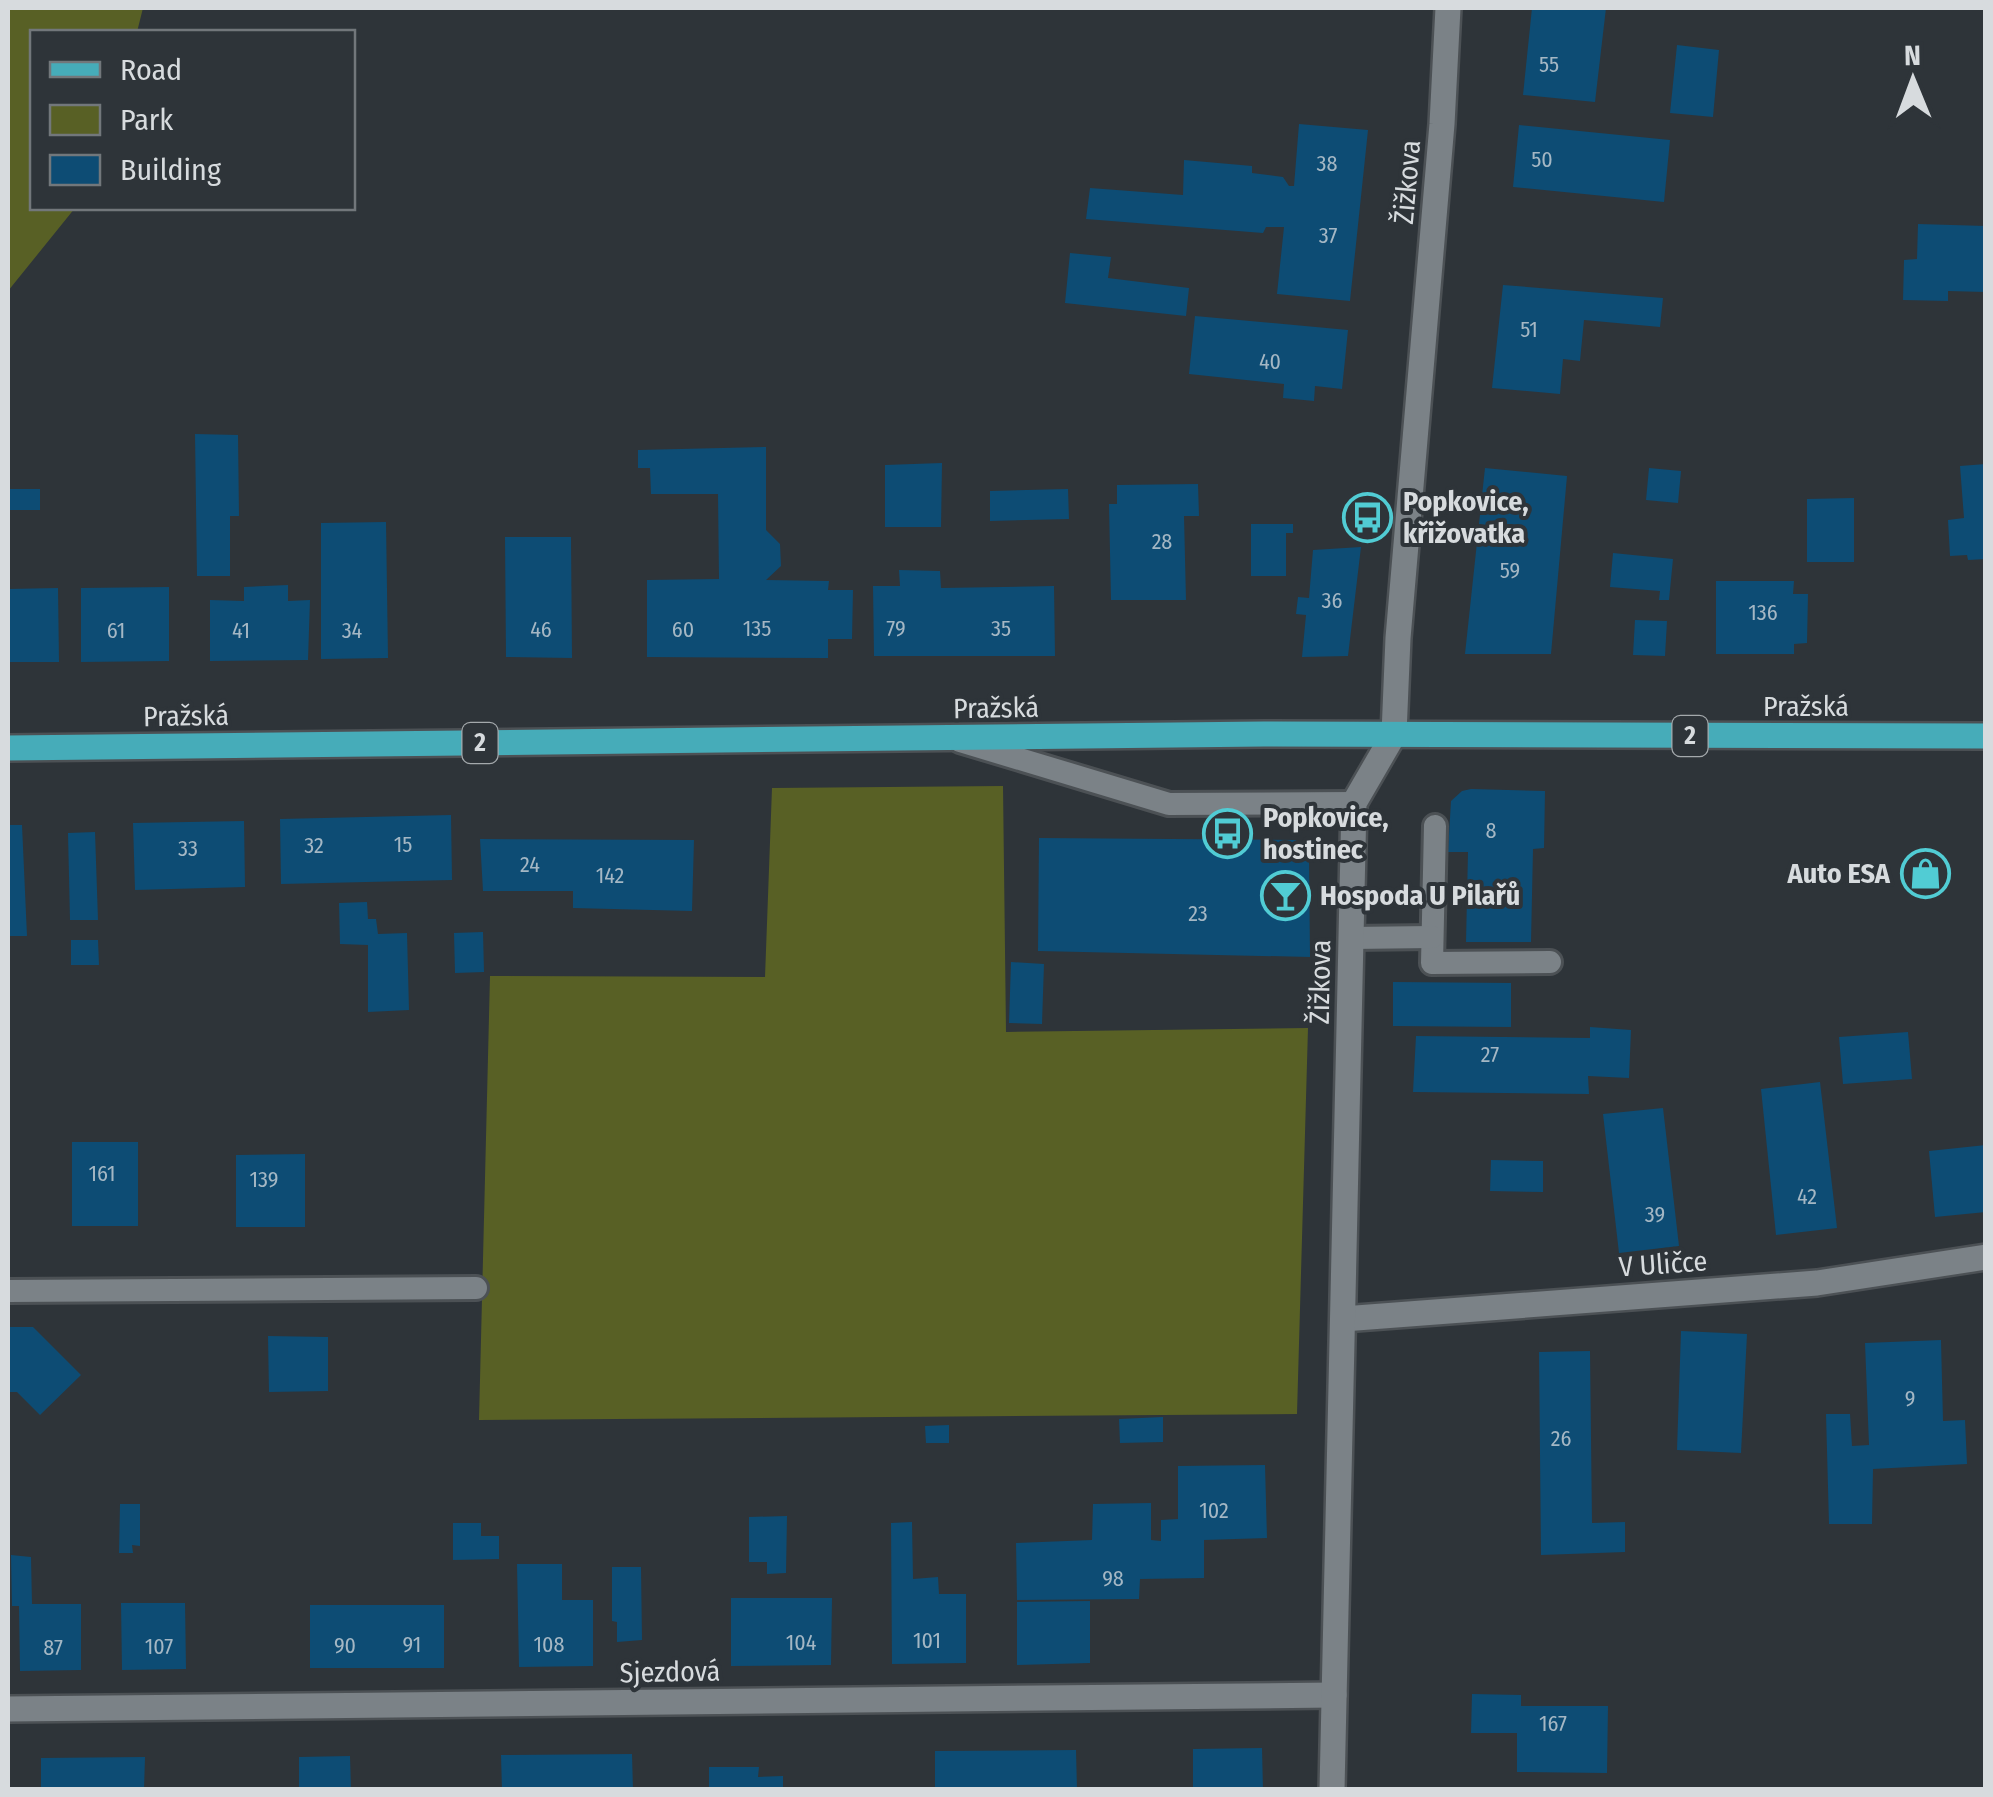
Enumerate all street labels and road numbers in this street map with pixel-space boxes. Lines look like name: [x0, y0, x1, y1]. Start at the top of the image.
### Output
street label: Žižkova: [1387, 138, 1427, 226]
street label: Pražská: [1763, 690, 1849, 723]
street label: Pražská: [953, 691, 1039, 725]
street label: Pražská: [143, 699, 229, 733]
road number: 2: [1672, 716, 1708, 756]
road number: 2: [462, 723, 498, 763]
street label: Žižkova: [1303, 939, 1337, 1025]
street label: V Uličce: [1618, 1244, 1708, 1284]
street label: Sjezdová: [619, 1655, 721, 1689]

